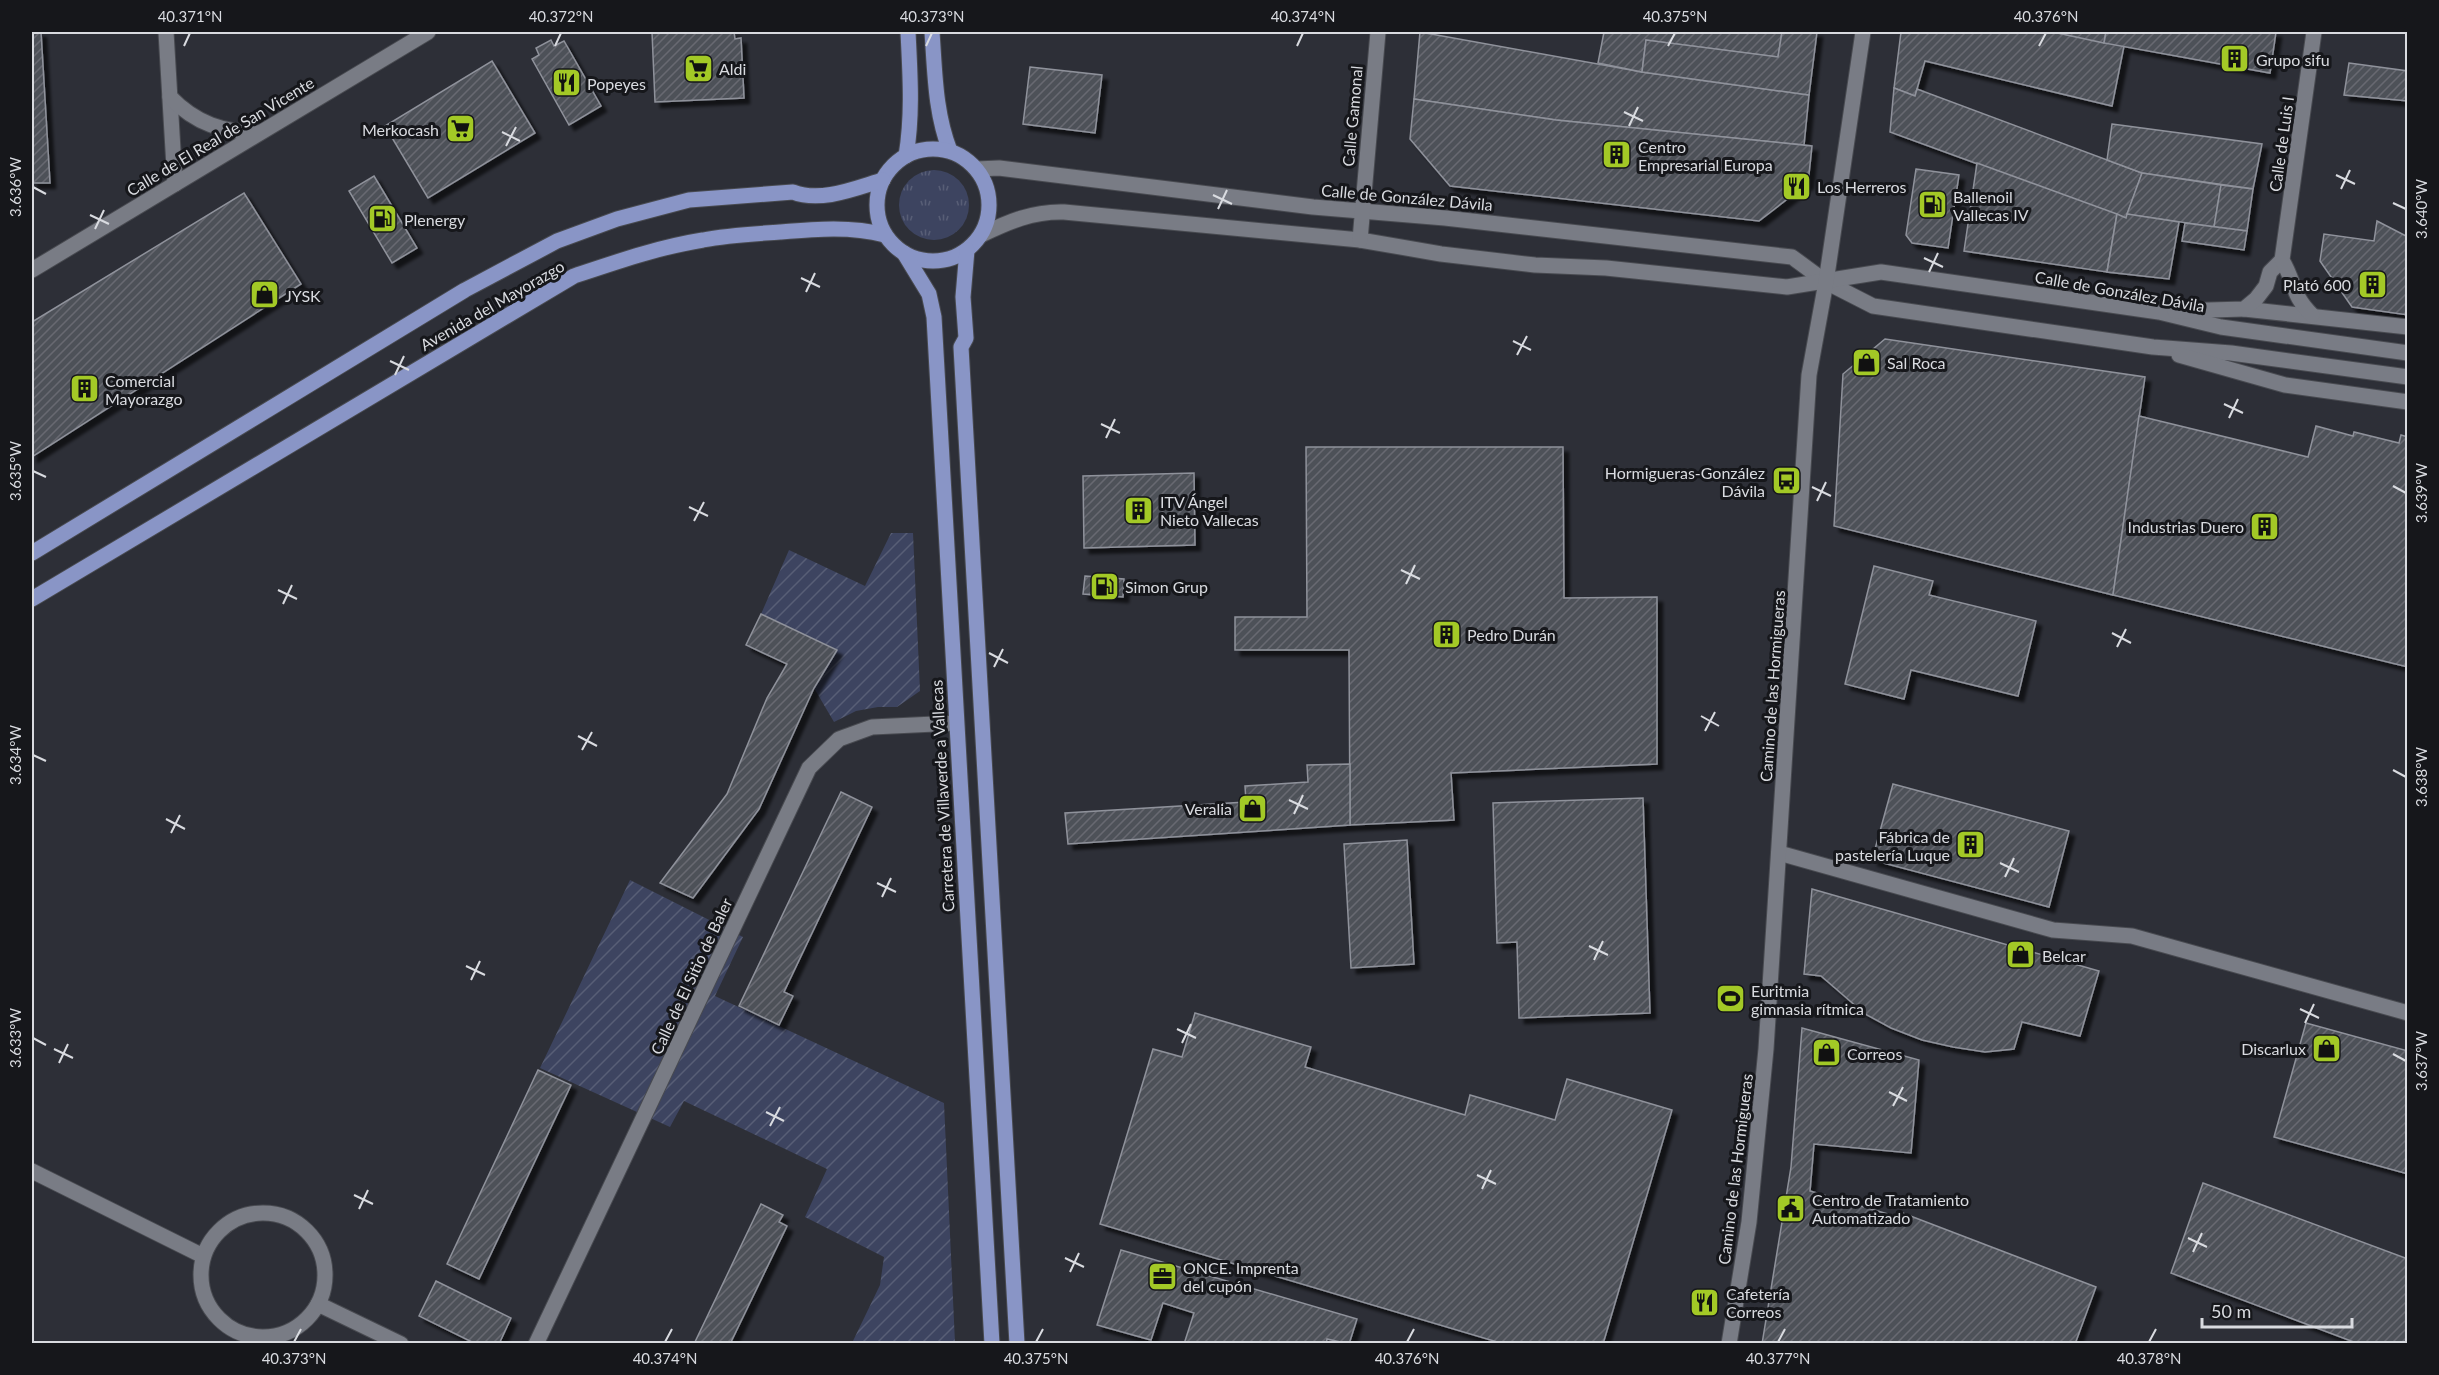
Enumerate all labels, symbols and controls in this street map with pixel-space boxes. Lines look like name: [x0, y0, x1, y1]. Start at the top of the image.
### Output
text: 40.371°N: [158, 7, 222, 25]
text: 40.372°N: [529, 7, 593, 25]
text: 40.373°N: [900, 7, 964, 25]
text: 40.374°N: [1271, 7, 1335, 25]
text: 40.375°N: [1643, 7, 1707, 25]
text: 40.376°N: [2014, 7, 2078, 25]
building icon: Grupo sifu: [2219, 43, 2251, 75]
place label: Grupo sifu: [2256, 50, 2330, 69]
supermarket icon: Aldi: [682, 52, 714, 84]
place label: Aldi: [719, 59, 746, 78]
street label: Calle Gamonal: [1338, 65, 1366, 167]
restaurant icon: Popeyes: [550, 67, 582, 99]
street label: Calle de El Real de San Vicente: [123, 72, 317, 200]
place label: Popeyes: [587, 74, 646, 93]
street label: Calle de Luis I: [2265, 95, 2297, 193]
supermarket icon: Merkocash: [444, 113, 476, 145]
place label: Merkocash: [362, 120, 439, 139]
place label: Centro Empresarial Europa: [1638, 137, 1773, 174]
building icon: Centro Empresarial Europa: [1601, 139, 1633, 171]
text: 3.636°W: [6, 156, 24, 217]
restaurant icon: Los Herreros: [1780, 170, 1812, 202]
place label: Los Herreros: [1817, 177, 1906, 196]
text: 3.640°W: [2412, 178, 2430, 239]
street label: Calle de González Dávila: [1320, 180, 1494, 214]
place label: Ballenoil Vallecas IV: [1953, 187, 2029, 224]
fuel station icon: Ballenoil Vallecas IV: [1916, 189, 1948, 221]
fuel station icon: Plenergy: [367, 203, 399, 235]
place label: Plenergy: [404, 210, 466, 229]
street label: Avenida del Mayorazgo: [417, 256, 567, 354]
street label: Calle de González Dávila: [2034, 267, 2206, 315]
building icon: Plató 600: [2356, 268, 2388, 300]
place label: Plató 600: [2283, 275, 2351, 294]
shop icon: JYSK: [248, 279, 280, 311]
place label: JYSK: [285, 286, 321, 305]
shop icon: Sal Roca: [1850, 346, 1882, 378]
place label: Sal Roca: [1887, 353, 1946, 372]
place label: Comercial Mayorazgo: [105, 371, 183, 408]
building icon: Comercial Mayorazgo: [68, 373, 100, 405]
text: 3.635°W: [6, 440, 24, 501]
text: 3.639°W: [2412, 462, 2430, 523]
place label: Hormigueras-González Dávila: [1605, 463, 1765, 500]
bus stop icon: Hormigueras-González Dávila: [1770, 465, 1802, 497]
place label: ITV Ángel Nieto Vallecas: [1160, 492, 1259, 529]
building icon: ITV Ángel Nieto Vallecas: [1123, 494, 1155, 526]
building icon: Industrias Duero: [2249, 510, 2281, 542]
place label: Industrias Duero: [2128, 517, 2244, 536]
fuel station icon: Simon Grup: [1088, 570, 1120, 602]
place label: Simon Grup: [1125, 577, 1208, 596]
street label: Camino de las Hormigueras: [1756, 589, 1788, 782]
building icon: Pedro Durán: [1430, 618, 1462, 650]
place label: Pedro Durán: [1467, 625, 1556, 644]
street label: Carretera de Villaverde a Vallecas: [926, 679, 958, 912]
text: 3.634°W: [6, 724, 24, 785]
text: 3.638°W: [2412, 746, 2430, 807]
shop icon: Veralia: [1237, 792, 1269, 824]
place label: Veralia: [1185, 799, 1232, 818]
place label: Fábrica de pastelería Luque: [1835, 827, 1950, 864]
building icon: Fábrica de pastelería Luque: [1955, 829, 1987, 861]
street label: Calle de El Sitio de Baler: [646, 895, 736, 1057]
shop icon: Belcar: [2005, 939, 2037, 971]
place label: Belcar: [2042, 946, 2086, 965]
place label: Euritmia gimnasia rítmica: [1751, 981, 1864, 1018]
sports icon: Euritmia gimnasia rítmica: [1714, 983, 1746, 1015]
text: 3.633°W: [6, 1007, 24, 1068]
text: 3.637°W: [2412, 1030, 2430, 1091]
shop icon: Discarlux: [2311, 1032, 2343, 1064]
shop icon: Correos: [1810, 1037, 1842, 1069]
place label: Discarlux: [2241, 1039, 2306, 1058]
place label: Correos: [1847, 1044, 1902, 1063]
street label: Camino de las Hormigueras: [1714, 1072, 1756, 1266]
place label: Centro de Tratamiento Automatizado: [1812, 1190, 1969, 1227]
public building icon: Centro de Tratamiento Automatizado: [1775, 1192, 1807, 1224]
place label: ONCE. Imprenta del cupón: [1183, 1258, 1299, 1295]
office icon: ONCE. Imprenta del cupón: [1146, 1260, 1178, 1292]
place label: Cafetería Correos: [1726, 1284, 1790, 1321]
restaurant icon: Cafetería Correos: [1689, 1286, 1721, 1318]
scale bar: [2202, 1291, 2352, 1329]
text: 50 m: [2211, 1300, 2251, 1322]
text: 40.373°N: [262, 1349, 326, 1367]
text: 40.374°N: [633, 1349, 697, 1367]
text: 40.375°N: [1004, 1349, 1068, 1367]
text: 40.376°N: [1375, 1349, 1439, 1367]
text: 40.377°N: [1746, 1349, 1810, 1367]
text: 40.378°N: [2117, 1349, 2181, 1367]

